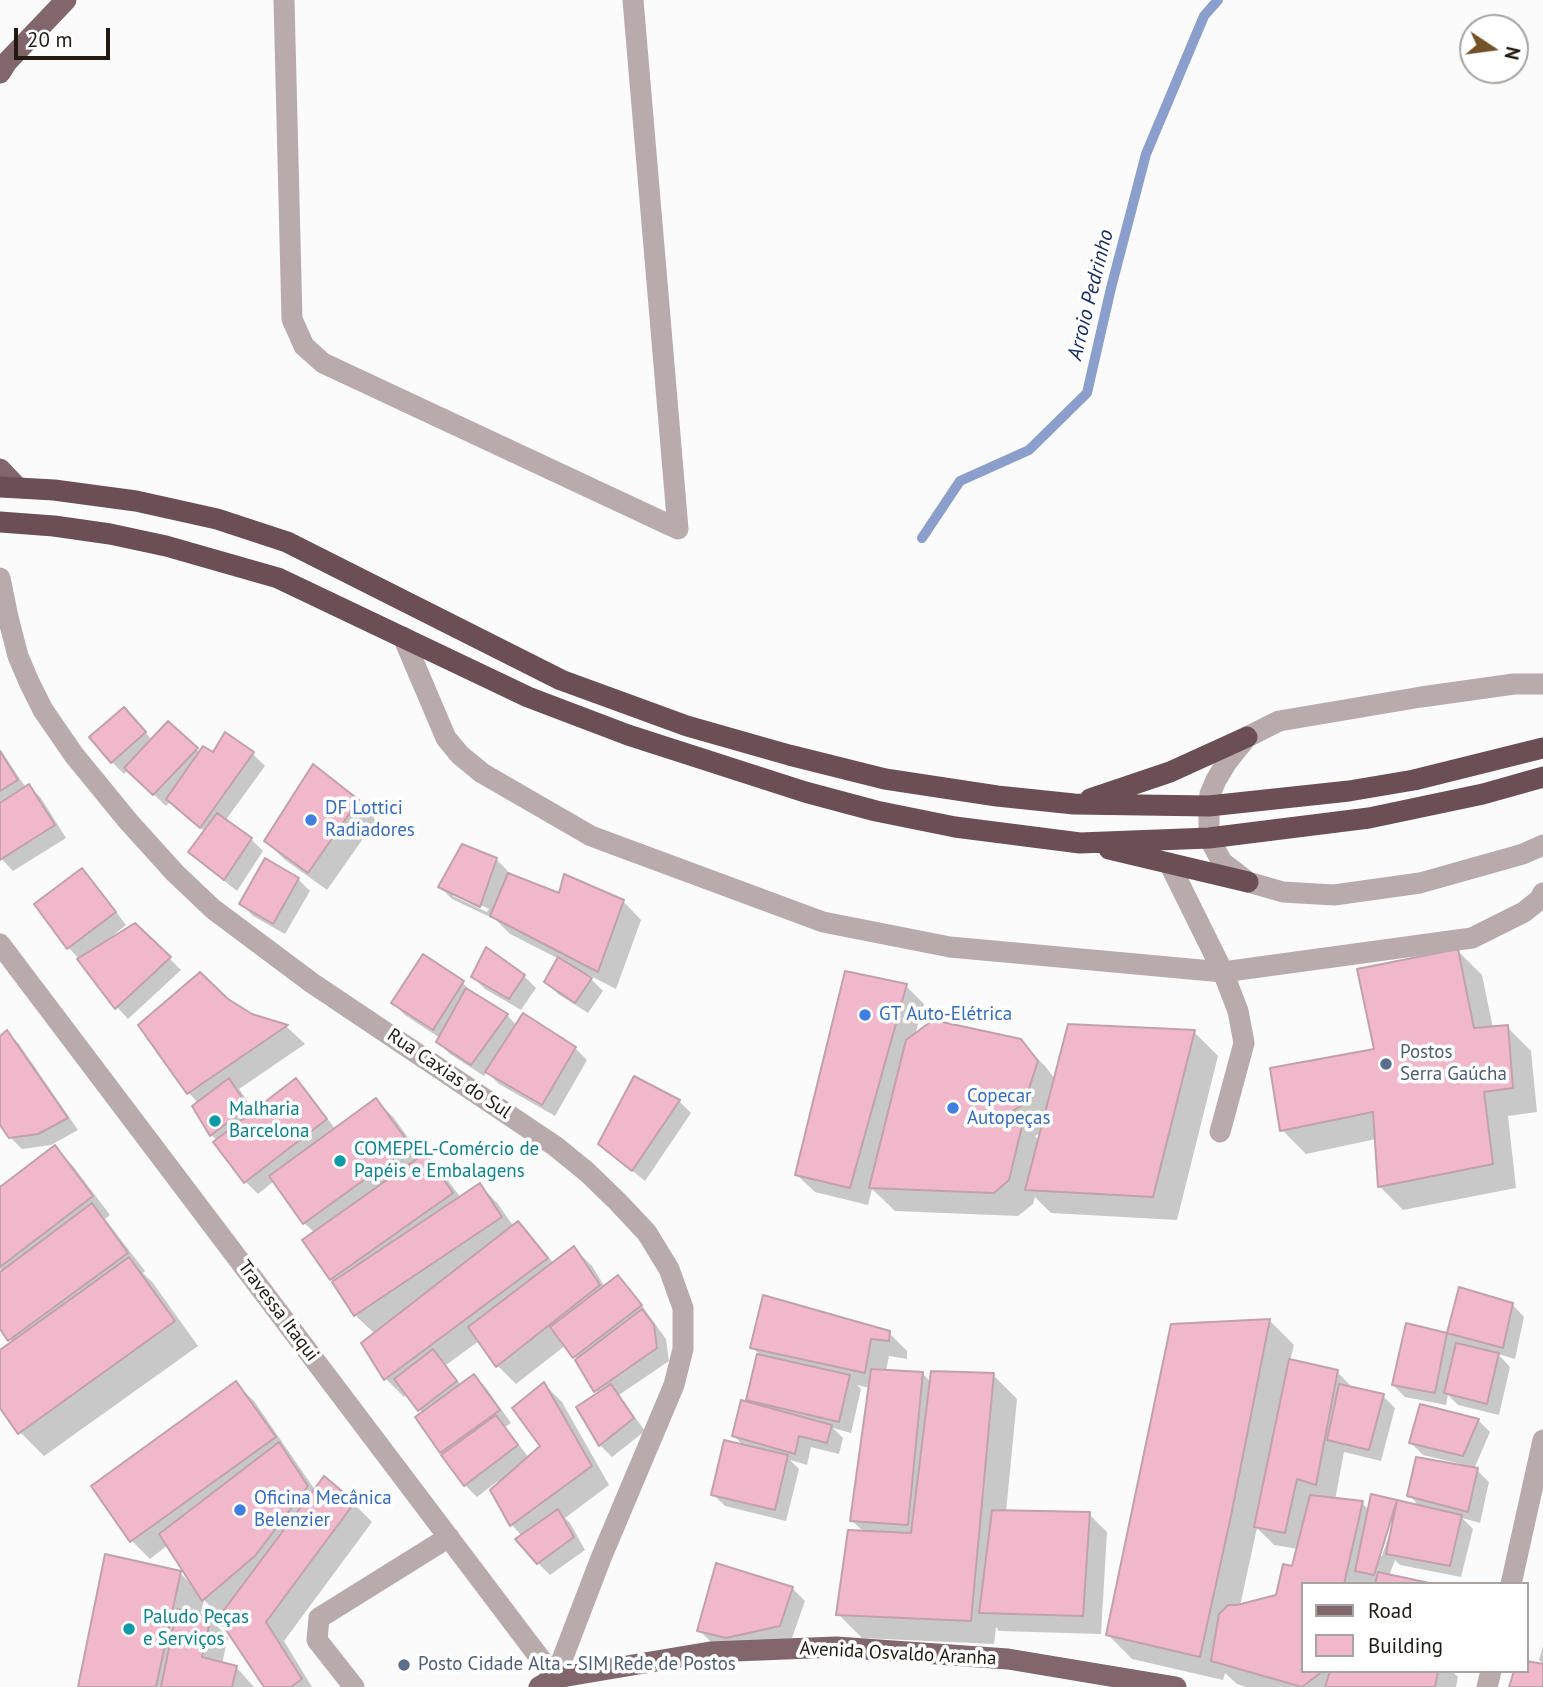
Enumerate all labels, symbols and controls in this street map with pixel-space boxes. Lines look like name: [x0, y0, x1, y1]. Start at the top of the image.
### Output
scale bar: [18, 14, 114, 58]
north arrow: [1459, 14, 1529, 84]
text: 20 m: [27, 26, 73, 53]
text: N: [1499, 44, 1526, 62]
water label: Arroio Pedrinho: [1063, 227, 1119, 363]
place label: DF Lottici Radiadores: [325, 798, 415, 842]
marker: DF Lottici Radiadores: [303, 812, 319, 828]
place label: GT Auto-Elétrica: [879, 1004, 1012, 1026]
marker: GT Auto-Elétrica: [857, 1007, 873, 1023]
street label: Rua Caxias do Sul: [383, 1024, 515, 1124]
place label: Postos Serra Gaúcha: [1400, 1042, 1507, 1086]
marker: Postos Serra Gaúcha: [1378, 1056, 1394, 1072]
place label: Copecar Autopeças: [967, 1086, 1050, 1130]
place label: Malharia Barcelona: [229, 1099, 309, 1143]
marker: Copecar Autopeças: [945, 1100, 961, 1116]
marker: Malharia Barcelona: [207, 1113, 223, 1129]
place label: COMEPEL-Comércio de Papéis e Embalagens: [354, 1139, 539, 1183]
marker: COMEPEL-Comércio de Papéis e Embalagens: [332, 1153, 348, 1169]
street label: Travessa Itaqui: [233, 1256, 323, 1366]
place label: Oficina Mecânica Belenzier: [254, 1488, 392, 1532]
marker: Oficina Mecânica Belenzier: [232, 1502, 248, 1518]
legend: [1302, 1582, 1529, 1673]
text: Road: [1368, 1597, 1412, 1624]
place label: Paludo Peças e Serviços: [143, 1607, 249, 1651]
marker: Paludo Peças e Serviços: [121, 1621, 137, 1637]
text: Building: [1368, 1632, 1443, 1659]
street label: Avenida Osvaldo Aranha: [799, 1637, 997, 1671]
place label: Posto Cidade Alta - SIM Rede de Postos: [418, 1654, 736, 1676]
marker: Posto Cidade Alta - SIM Rede de Postos: [396, 1657, 412, 1673]

